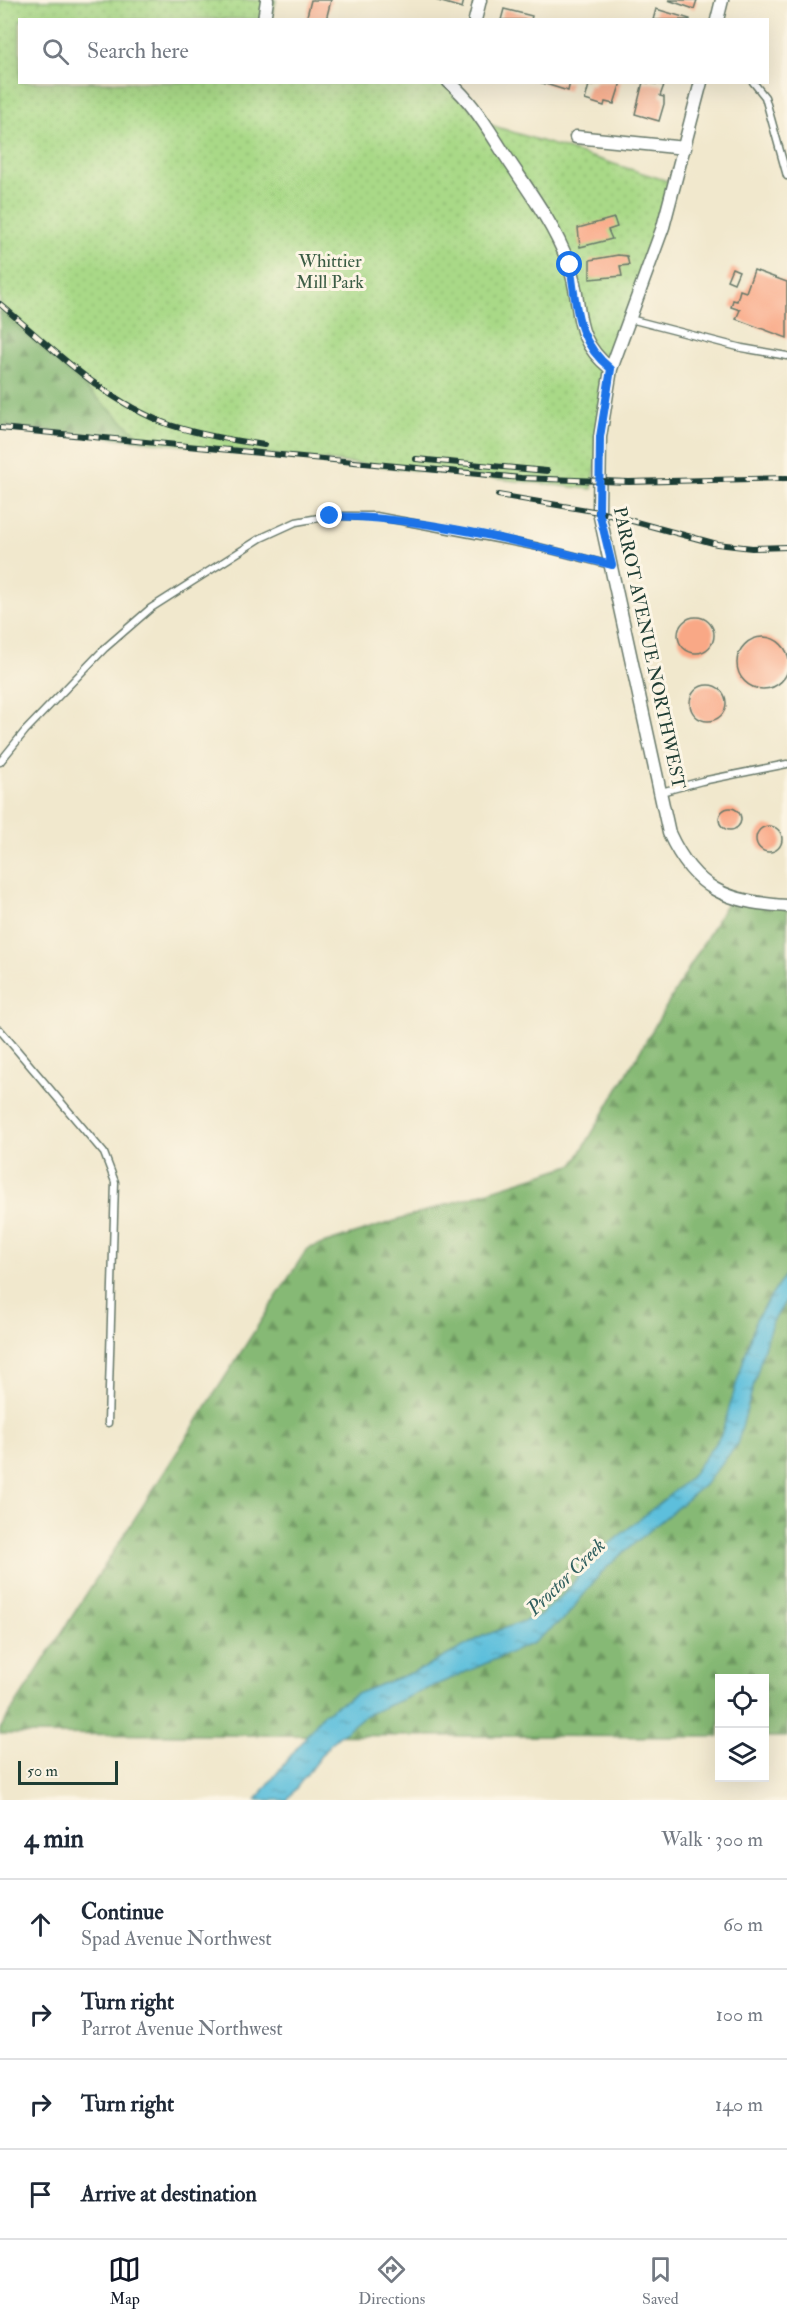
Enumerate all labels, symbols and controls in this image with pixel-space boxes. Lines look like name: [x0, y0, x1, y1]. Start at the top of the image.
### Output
search box: [18, 18, 769, 84]
icon: search: [39, 35, 72, 68]
text: Search here: [87, 37, 189, 65]
park label: Whittier Mill Park: [296, 250, 364, 294]
route start: [556, 251, 582, 277]
route end: [316, 502, 342, 528]
street label: PARROT AVENUE NORTHWEST: [608, 505, 690, 792]
water label: Proctor Creek: [521, 1533, 611, 1621]
map controls: [715, 1674, 769, 1782]
button: locate: [715, 1674, 769, 1728]
button: layers: [715, 1728, 769, 1782]
scale bar: [18, 1758, 118, 1786]
text: 50 m: [27, 1761, 58, 1781]
text: 4 min: [24, 1823, 84, 1855]
text: Walk · 300 m: [661, 1827, 763, 1852]
text: Continue: [81, 1898, 164, 1926]
icon: ahead: [24, 1908, 57, 1941]
text: 60 m: [723, 1912, 763, 1937]
text: Spad Avenue Northwest: [81, 1926, 272, 1951]
text: Turn right: [81, 1988, 174, 2016]
icon: right: [24, 1998, 57, 2031]
text: 100 m: [716, 2002, 763, 2027]
text: Parrot Avenue Northwest: [81, 2016, 283, 2041]
icon: right: [24, 2088, 57, 2121]
text: Turn right: [81, 2090, 174, 2118]
text: 140 m: [715, 2092, 763, 2117]
icon: arrive: [24, 2178, 57, 2211]
text: Arrive at destination: [81, 2180, 257, 2208]
tab: Map: [108, 2253, 141, 2309]
tab: Directions: [358, 2253, 425, 2309]
tab: Saved: [642, 2253, 679, 2309]

